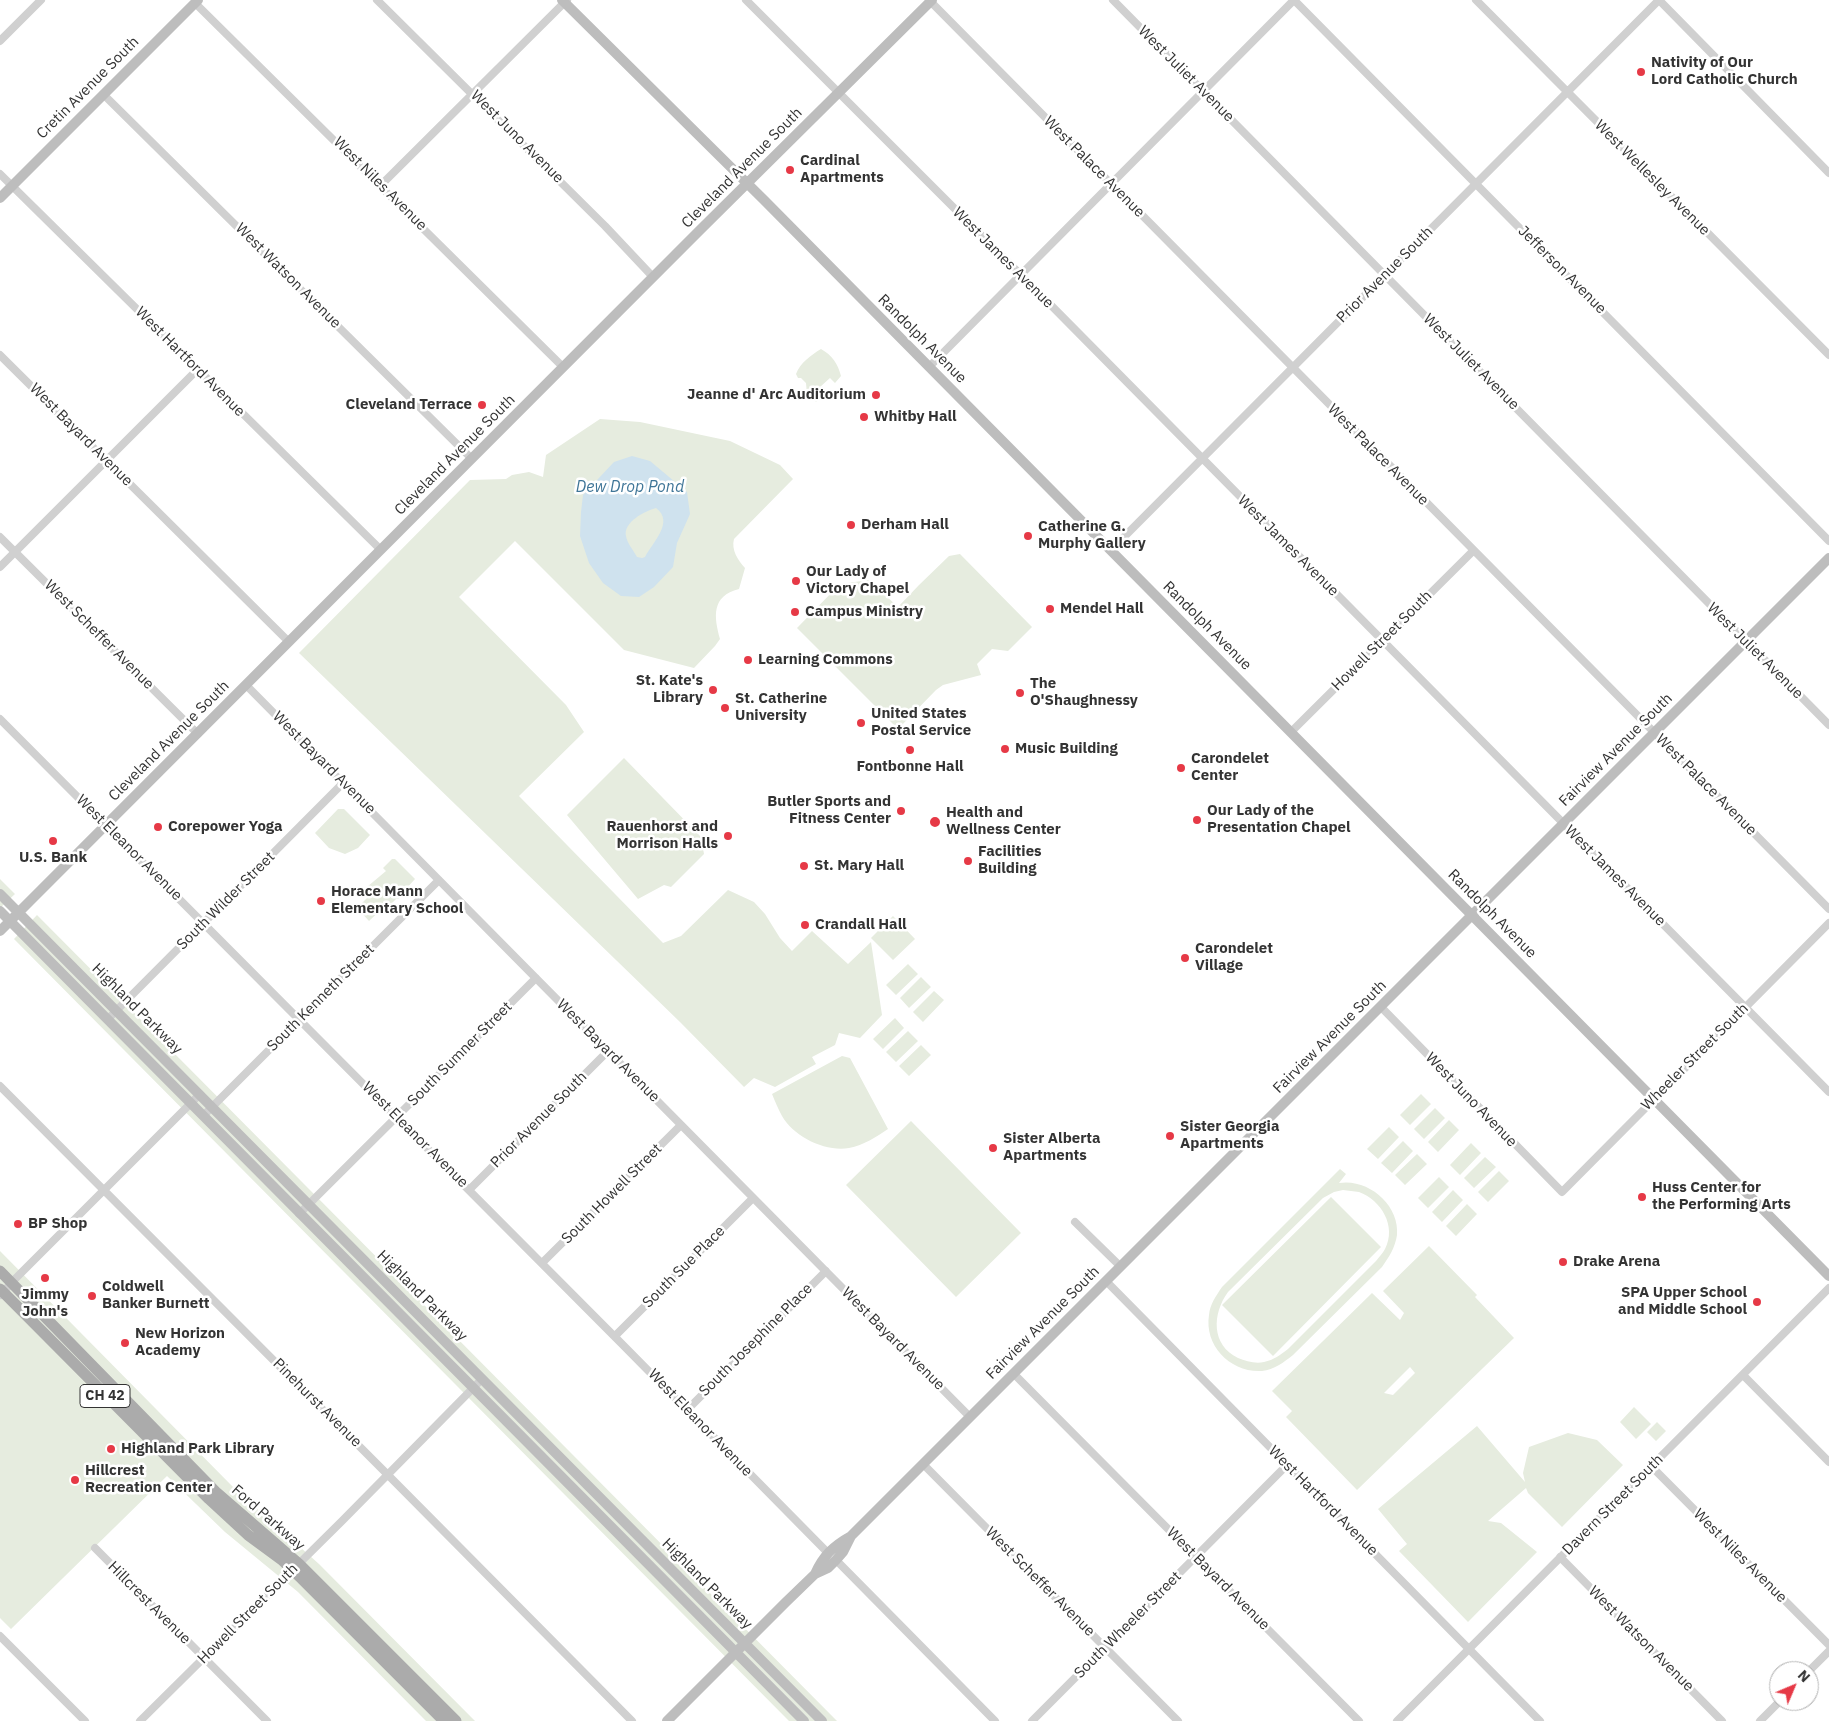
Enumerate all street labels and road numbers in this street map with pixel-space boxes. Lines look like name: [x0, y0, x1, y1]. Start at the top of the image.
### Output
street label: West Juliet Avenue: [1134, 22, 1238, 126]
street label: Cretin Avenue South: [33, 33, 143, 143]
street label: West Juno Avenue: [467, 87, 567, 187]
street label: Cleveland Avenue South: [678, 104, 806, 232]
street label: West Palace Avenue: [1040, 113, 1148, 221]
street label: West Wellesley Avenue: [1591, 117, 1713, 239]
street label: West Niles Avenue: [329, 133, 431, 235]
street label: West James Avenue: [949, 204, 1057, 312]
street label: West Watson Avenue: [232, 220, 344, 332]
street label: Jefferson Avenue: [1514, 222, 1610, 318]
street label: Prior Avenue South: [1333, 223, 1437, 327]
street label: Randolph Avenue: [874, 291, 970, 387]
street label: West Hartford Avenue: [131, 303, 249, 421]
street label: West Juliet Avenue: [1419, 310, 1523, 414]
street label: West Bayard Avenue: [26, 380, 136, 490]
street label: Cleveland Avenue South: [391, 391, 519, 519]
street label: West Palace Avenue: [1324, 401, 1432, 509]
street label: West James Avenue: [1234, 492, 1342, 600]
street label: West Scheffer Avenue: [41, 577, 157, 693]
street label: Randolph Avenue: [1159, 578, 1255, 674]
street label: Howell Street South: [1328, 587, 1436, 695]
street label: West Juliet Avenue: [1703, 599, 1807, 703]
street label: Cleveland Avenue South: [105, 677, 233, 805]
street label: Fairview Avenue South: [1556, 690, 1676, 810]
street label: West Bayard Avenue: [269, 708, 379, 818]
street label: West Palace Avenue: [1652, 731, 1760, 839]
street label: West Eleanor Avenue: [72, 791, 186, 905]
street label: West James Avenue: [1561, 822, 1669, 930]
street label: South Wilder Street: [173, 848, 279, 954]
street label: Randolph Avenue: [1444, 866, 1540, 962]
street label: South Kenneth Street: [264, 941, 378, 1055]
street label: Highland Parkway: [88, 960, 186, 1058]
street label: Fairview Avenue South: [1270, 977, 1390, 1097]
street label: West Bayard Avenue: [553, 996, 663, 1106]
street label: South Sumner Street: [404, 998, 516, 1110]
street label: Wheeler Street South: [1638, 1000, 1752, 1114]
street label: West Juno Avenue: [1421, 1049, 1521, 1151]
street label: Prior Avenue South: [487, 1068, 591, 1172]
street label: West Eleanor Avenue: [358, 1078, 472, 1192]
street label: South Howell Street: [558, 1140, 666, 1248]
street label: South Sue Place: [639, 1222, 729, 1312]
street label: Highland Parkway: [373, 1247, 471, 1345]
street label: Fairview Avenue South: [983, 1263, 1103, 1383]
street label: South Josephine Place: [696, 1280, 816, 1400]
street label: West Bayard Avenue: [838, 1284, 948, 1394]
street label: Pinehurst Avenue: [269, 1355, 365, 1451]
street label: West Eleanor Avenue: [644, 1365, 756, 1481]
road number: CH 42: [80, 1384, 130, 1408]
street label: West Hartford Avenue: [1264, 1442, 1382, 1560]
street label: Davern Street South: [1559, 1451, 1667, 1559]
street label: Ford Parkway: [228, 1481, 308, 1555]
street label: West Niles Avenue: [1689, 1505, 1791, 1607]
street label: West Scheffer Avenue: [982, 1524, 1098, 1640]
street label: West Bayard Avenue: [1163, 1524, 1273, 1634]
street label: Highland Parkway: [658, 1535, 756, 1633]
street label: Hillcrest Avenue: [104, 1558, 194, 1648]
street label: Howell Street South: [194, 1560, 302, 1668]
street label: South Wheeler Street: [1071, 1568, 1185, 1682]
street label: West Watson Avenue: [1585, 1583, 1697, 1695]

